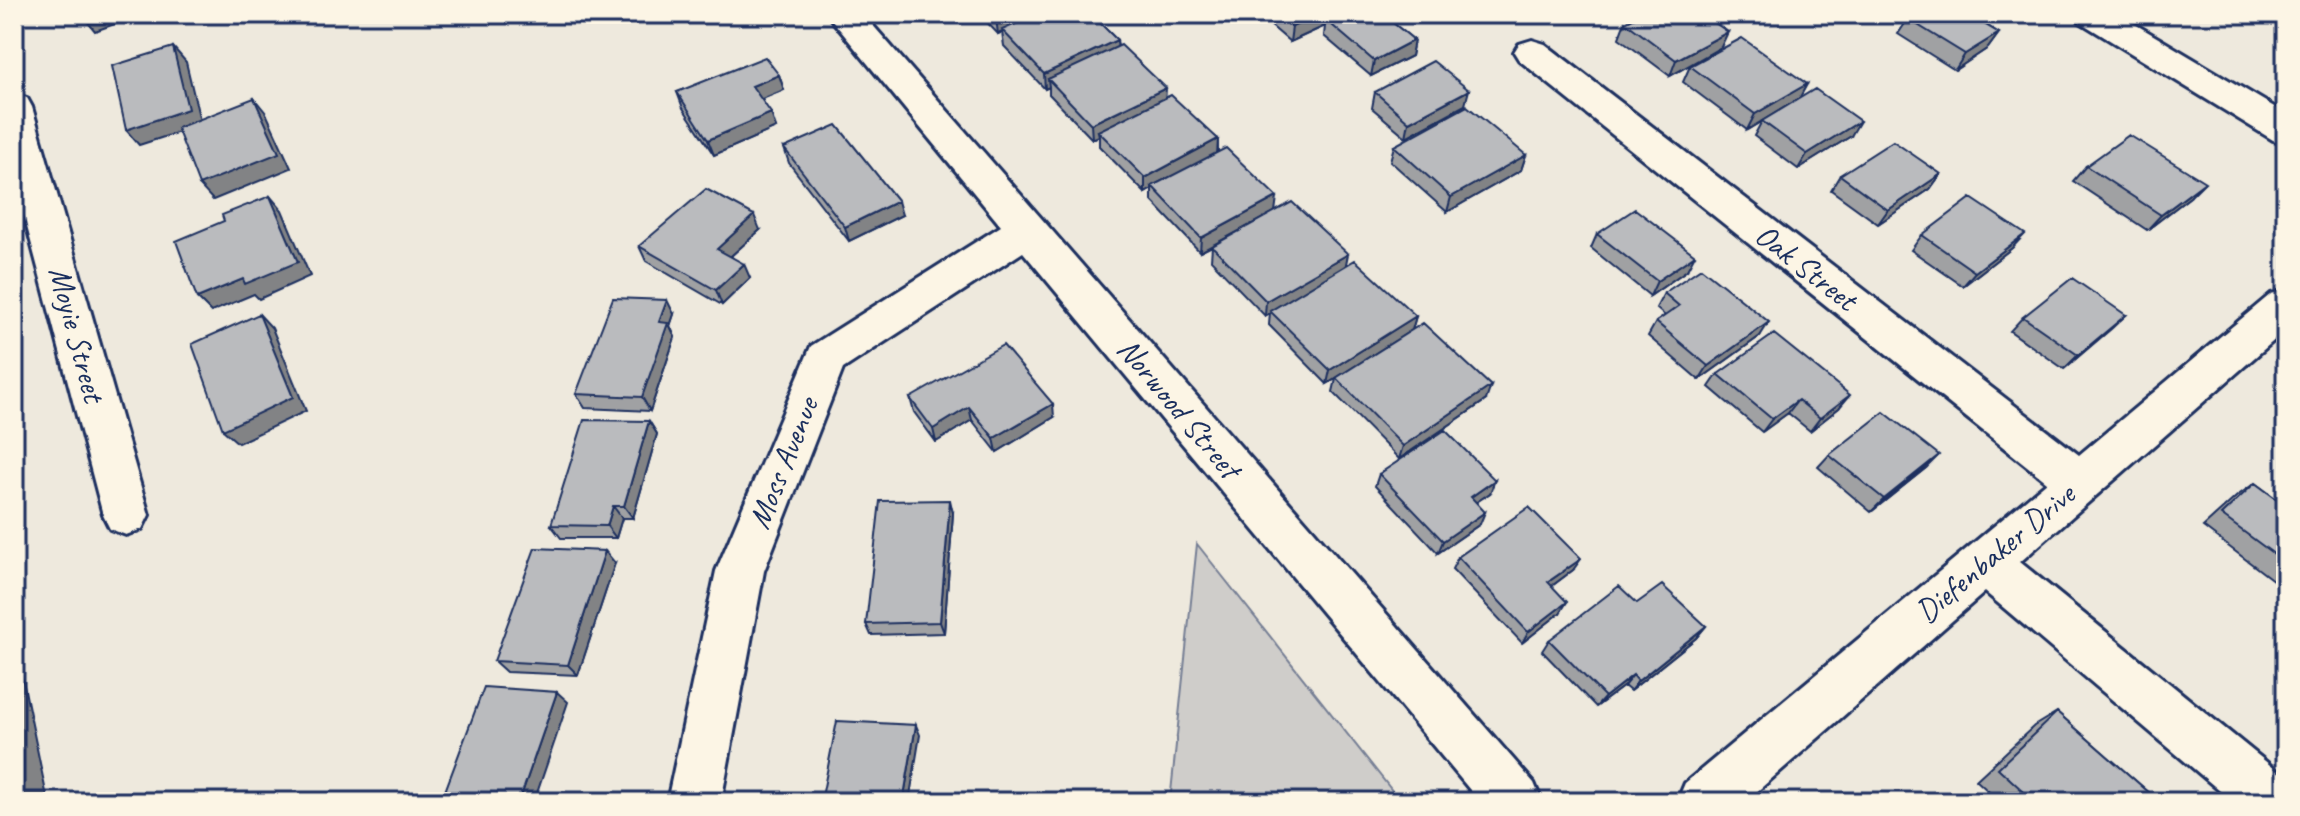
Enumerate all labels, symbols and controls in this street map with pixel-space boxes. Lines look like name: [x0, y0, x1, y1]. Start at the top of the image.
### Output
street label: Oak Street: [1747, 214, 1868, 322]
street label: Moyie Street: [39, 262, 116, 409]
street label: Norwood Street: [1108, 329, 1253, 490]
street label: Moss Avenue: [738, 389, 829, 534]
street label: Diefenbaker Drive: [1907, 473, 2085, 632]

